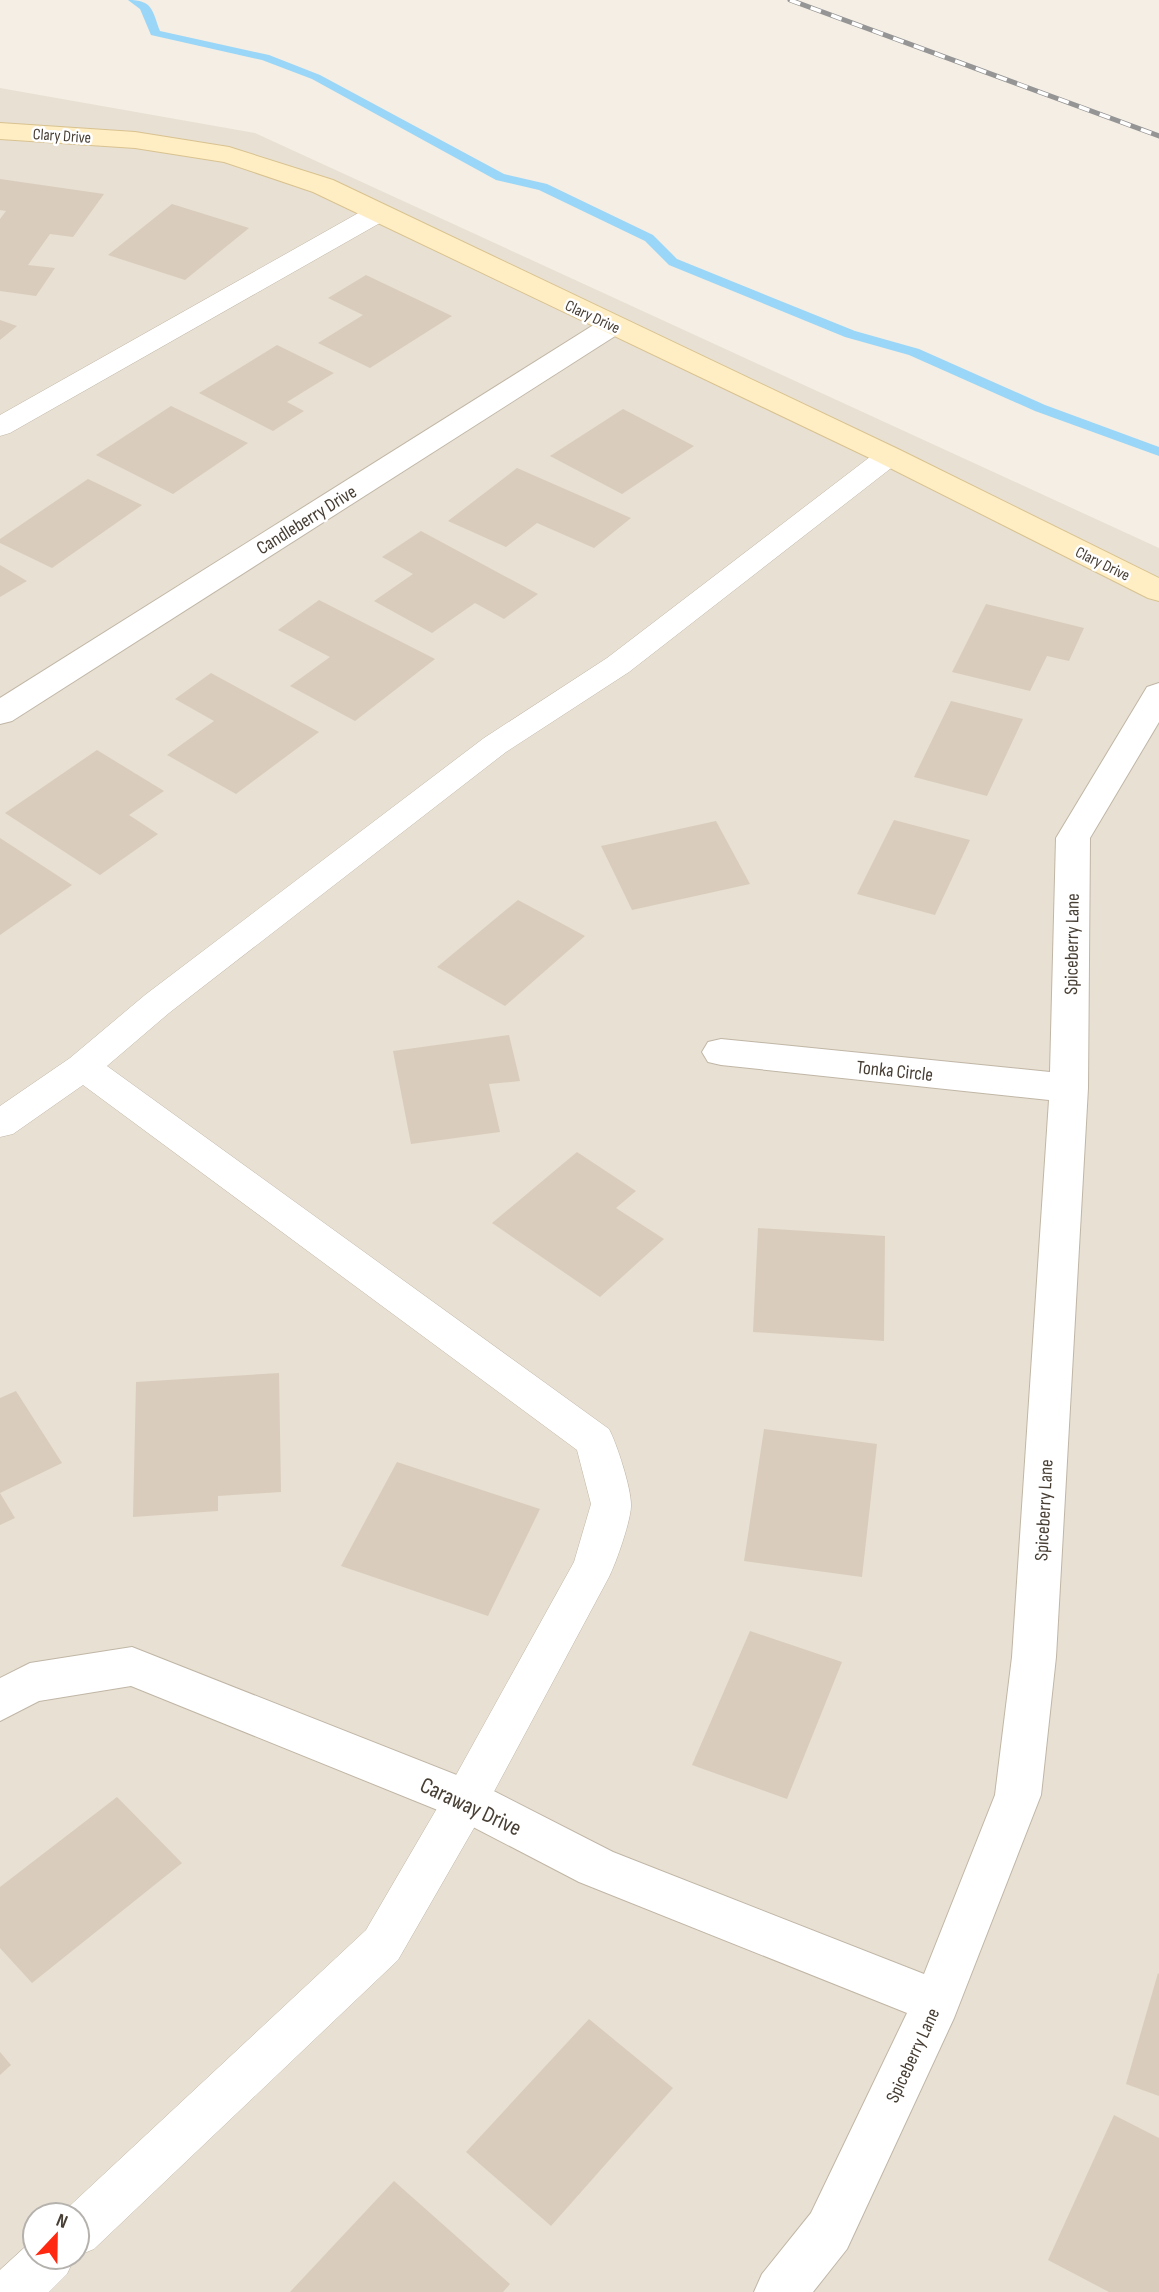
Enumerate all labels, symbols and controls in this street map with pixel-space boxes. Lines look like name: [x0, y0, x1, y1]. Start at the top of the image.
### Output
street label: Clary Drive: [32, 125, 92, 148]
street label: Clary Drive: [562, 296, 623, 338]
street label: Candleberry Drive: [253, 480, 361, 560]
street label: Clary Drive: [1072, 543, 1133, 586]
street label: Spiceberry Lane: [1060, 893, 1085, 995]
street label: Tonka Circle: [855, 1056, 934, 1087]
street label: Spiceberry Lane: [1030, 1459, 1059, 1561]
street label: Caraway Drive: [415, 1771, 526, 1843]
street label: Spiceberry Lane: [881, 2005, 945, 2107]
north arrow: [21, 2201, 91, 2271]
text: N: [53, 2209, 71, 2234]

